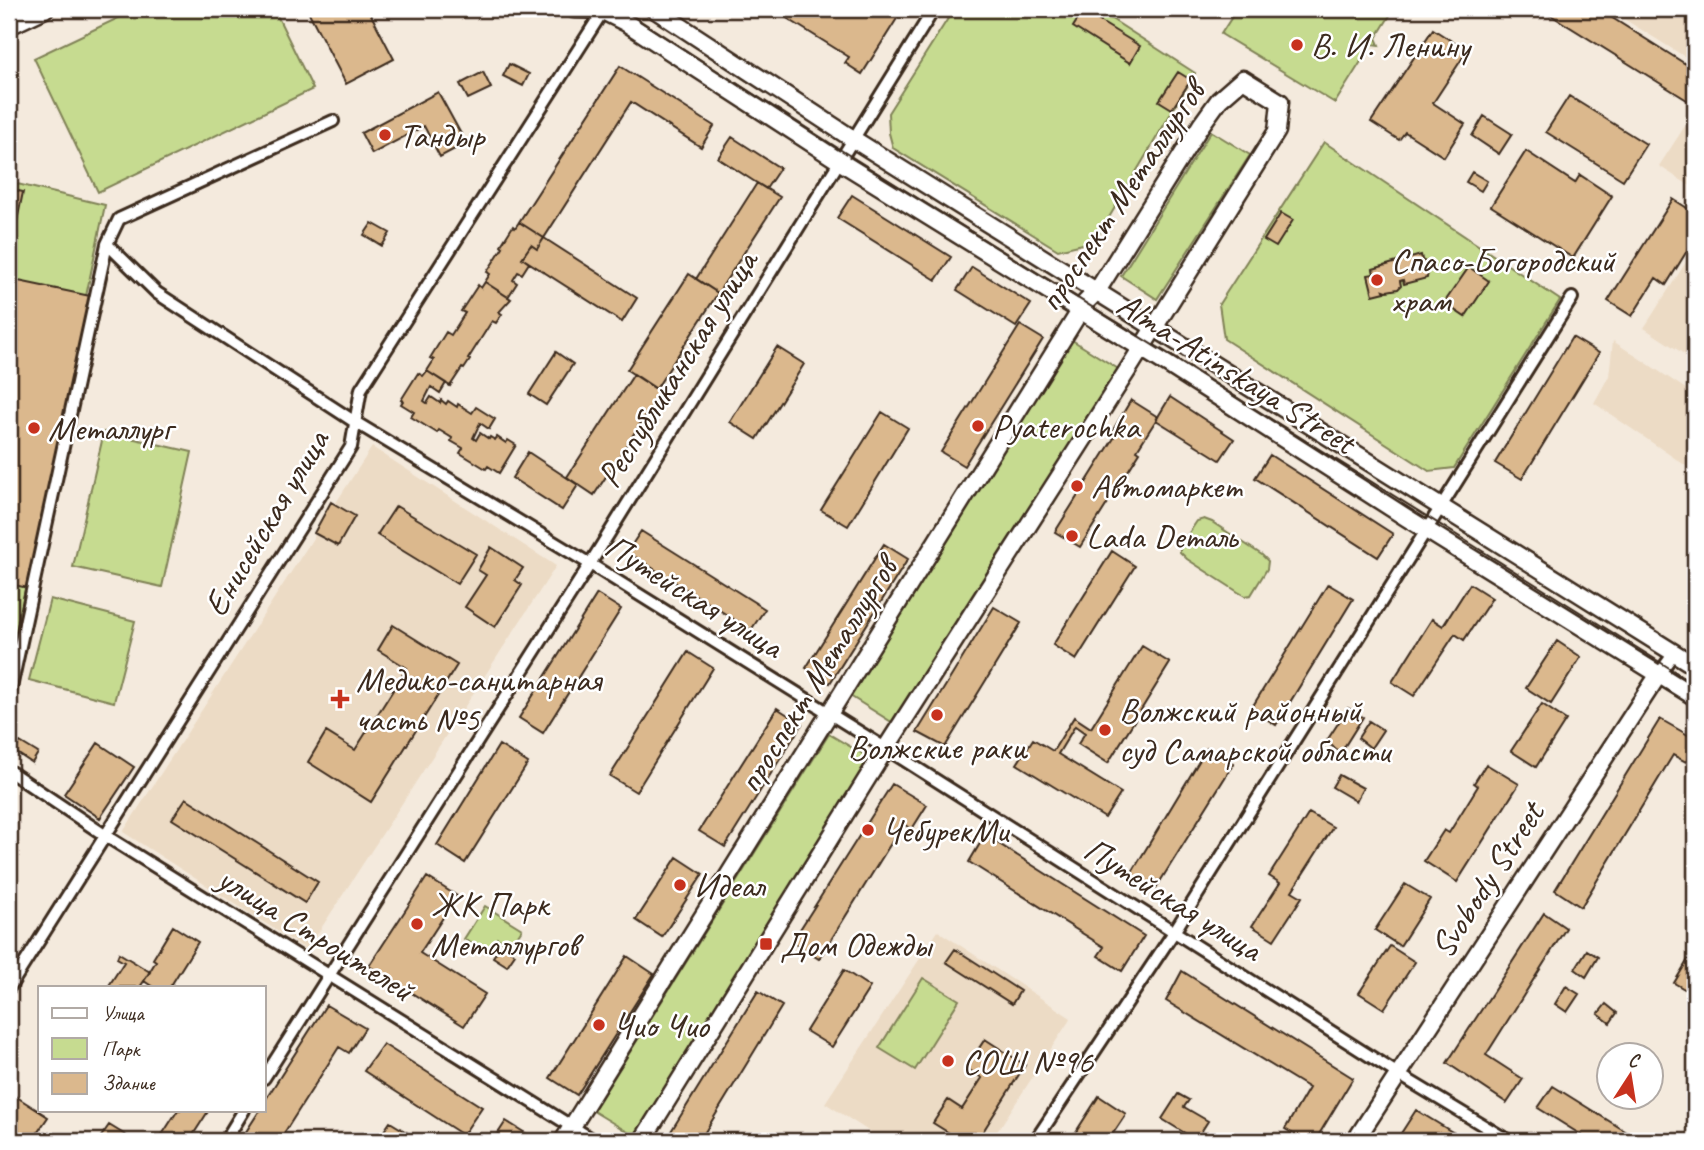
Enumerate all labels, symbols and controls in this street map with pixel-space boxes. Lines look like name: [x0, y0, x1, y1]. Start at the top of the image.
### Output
place label: В. И. Ленину: [1311, 23, 1473, 68]
marker: В. И. Ленину: [1289, 37, 1305, 53]
street label: проспект Металлургов: [1027, 67, 1218, 320]
place label: Тандыр: [399, 113, 486, 158]
marker: Тандыр: [377, 127, 393, 143]
place label: Спасо-Богородский храм: [1391, 238, 1617, 323]
street label: Республиканская улица: [586, 240, 769, 496]
marker: Спасо-Богородский храм: [1369, 272, 1385, 288]
street label: Alma-Atinskaya Street: [1109, 282, 1366, 466]
place label: Pyaterochka: [992, 404, 1142, 449]
place label: Металлург: [48, 406, 177, 451]
marker: Pyaterochka: [970, 418, 986, 434]
marker: Металлург: [26, 420, 42, 436]
street label: Енисейская улица: [193, 420, 340, 624]
place label: Автомаркет: [1091, 464, 1244, 509]
marker: Автомаркет: [1069, 478, 1085, 494]
place label: Lada Dеталь: [1086, 514, 1239, 559]
street label: Путейская улица: [597, 524, 793, 669]
marker: Lada Dеталь: [1064, 528, 1080, 544]
street label: проспект Металлургов: [727, 544, 911, 801]
place label: Медико-санитарная часть №5: [356, 657, 603, 742]
place label: Волжский районный суд Самарской области: [1119, 688, 1393, 773]
marker: Медико-санитарная часть №5: [330, 689, 350, 709]
marker: Волжские раки: [929, 707, 945, 723]
marker: Волжский районный суд Самарской области: [1097, 722, 1113, 738]
place label: Волжские раки: [848, 725, 1029, 770]
street label: Svobody Street: [1420, 791, 1556, 966]
place label: ЧебурекМи: [882, 808, 1011, 853]
marker: ЧебурекМи: [860, 822, 876, 838]
street label: Путейская улица: [1076, 827, 1272, 972]
street label: улица Строителей: [208, 855, 425, 1013]
place label: Идеал: [694, 863, 767, 908]
marker: Идеал: [672, 877, 688, 893]
place label: ЖК Парк Металлургов: [431, 882, 584, 967]
marker: ЖК Парк Металлургов: [409, 916, 425, 932]
place label: Дом Одежды: [780, 922, 933, 967]
marker: Дом Одежды: [758, 936, 774, 952]
legend: [38, 986, 266, 1112]
text: Улица: [102, 1000, 145, 1026]
place label: Чио Чио: [613, 1003, 710, 1048]
marker: Чио Чио: [591, 1017, 607, 1033]
text: Парк: [102, 1036, 142, 1062]
place label: СОШ №96: [962, 1039, 1094, 1084]
north arrow: [1596, 1042, 1666, 1112]
text: С: [1626, 1048, 1643, 1074]
marker: СОШ №96: [940, 1053, 956, 1069]
text: Здание: [102, 1070, 156, 1096]

